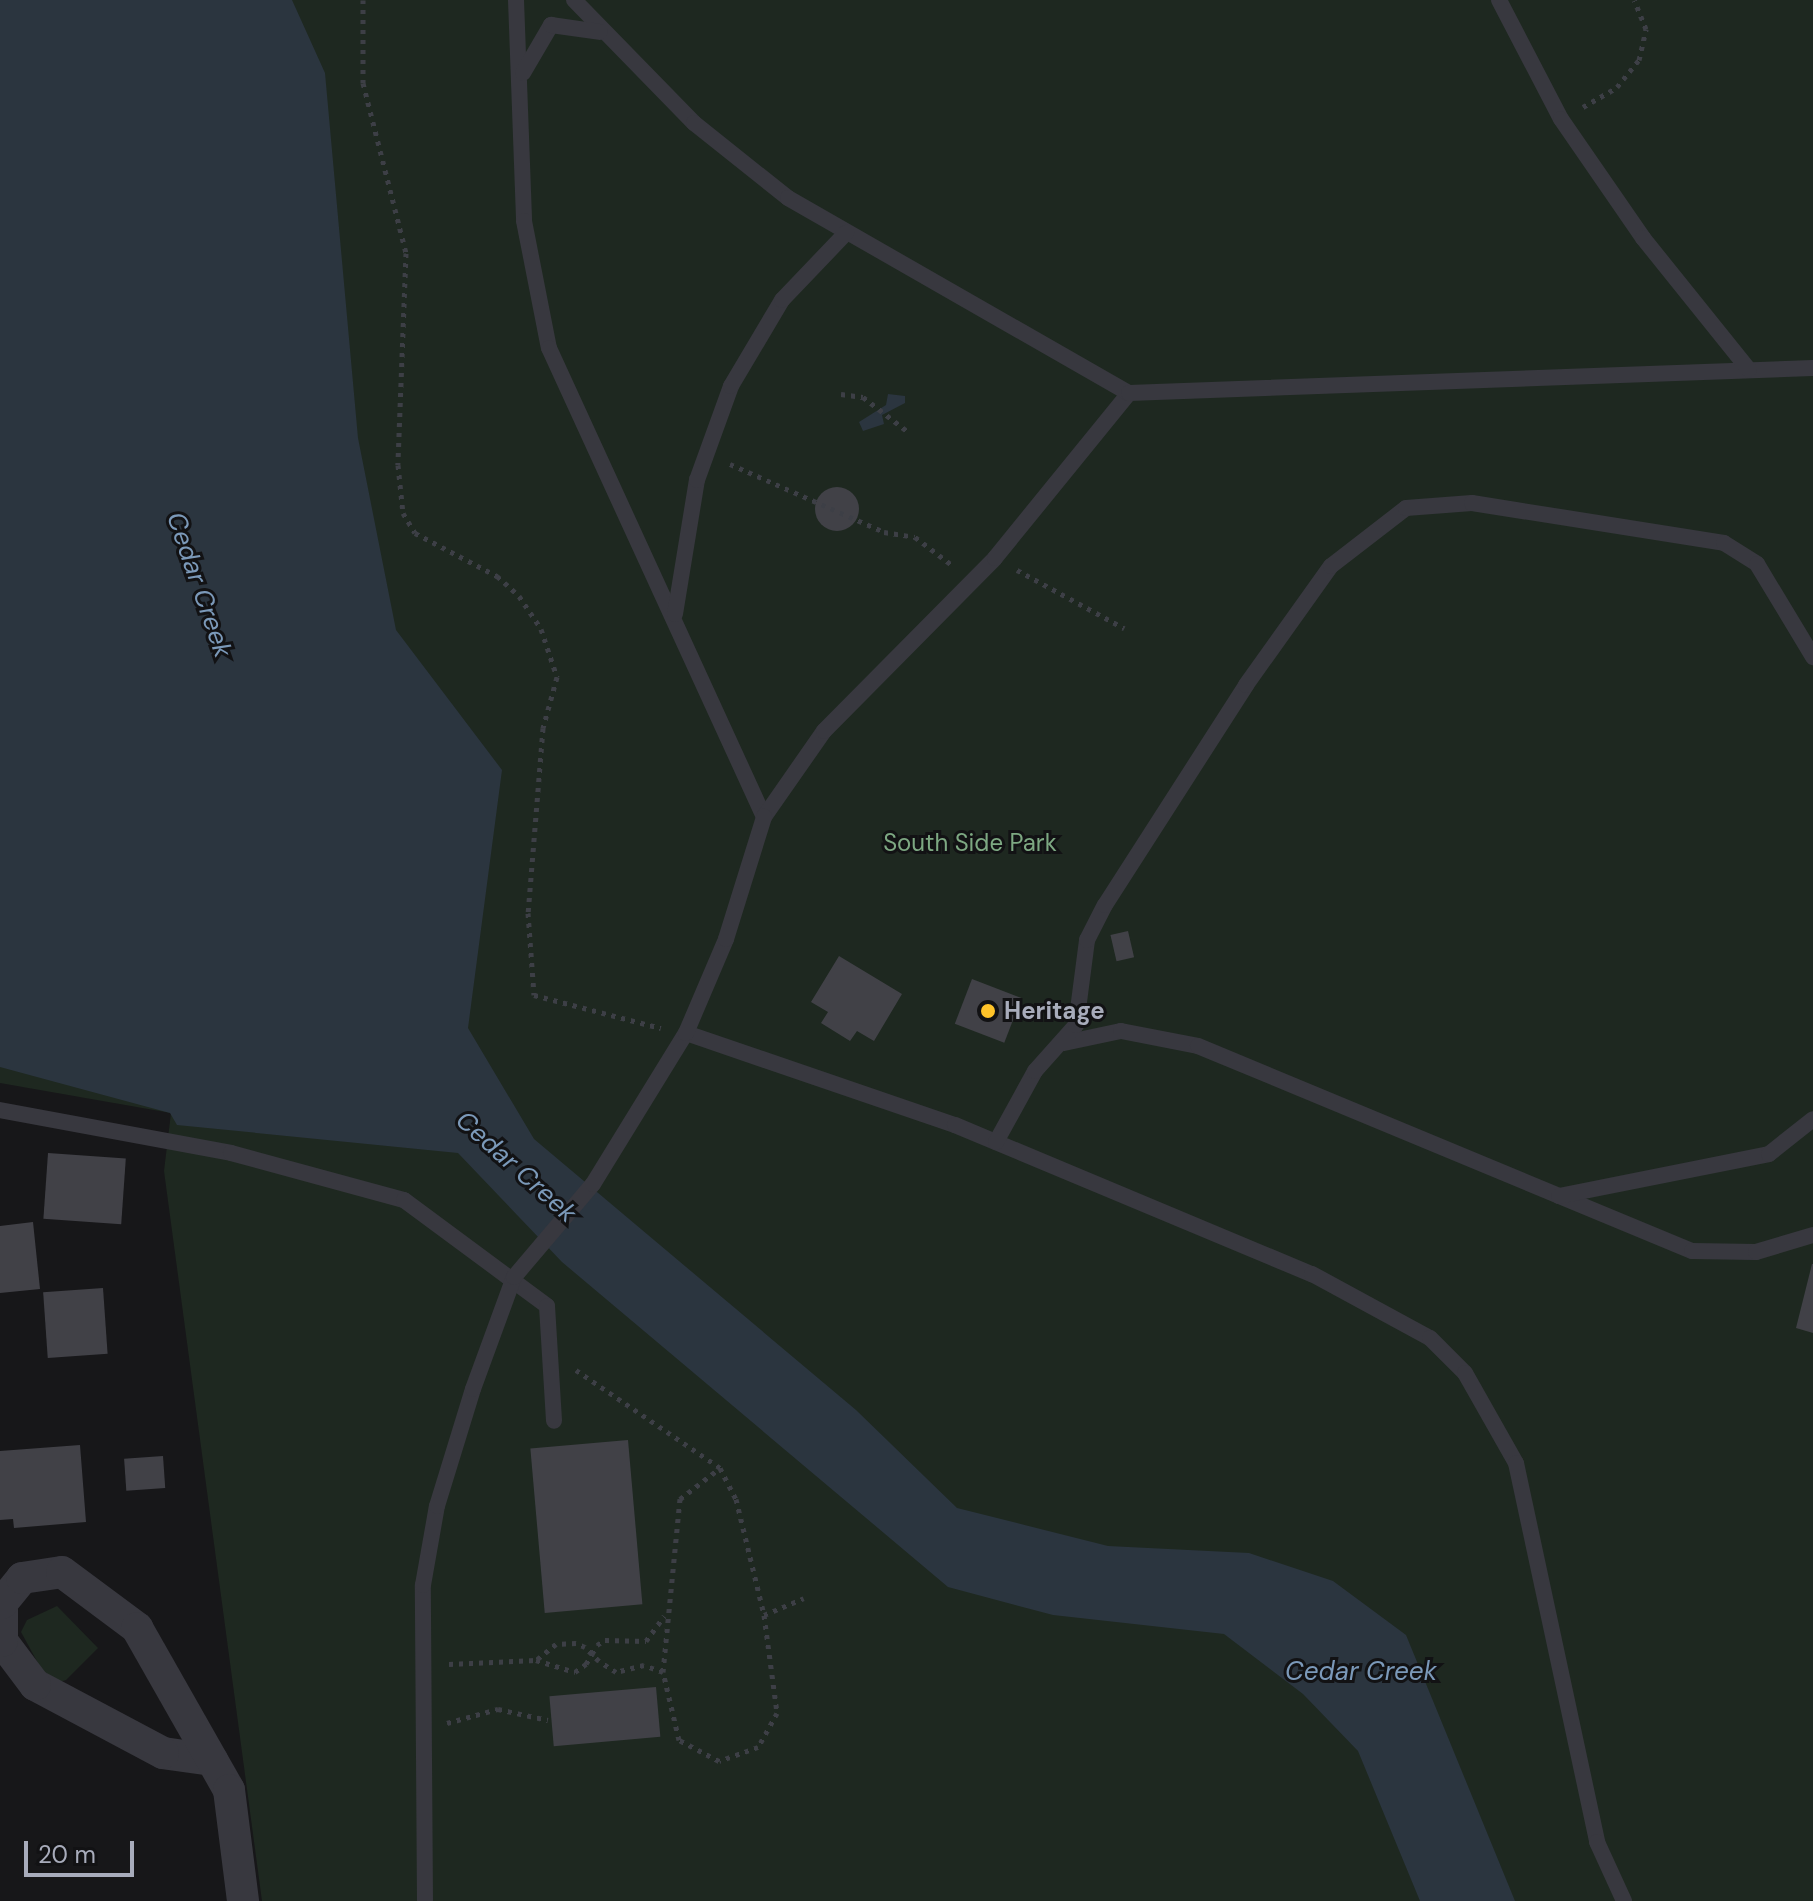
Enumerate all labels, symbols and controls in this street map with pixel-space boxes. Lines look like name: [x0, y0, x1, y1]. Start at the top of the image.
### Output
water label: Cedar Creek: [160, 508, 238, 662]
park label: South Side Park: [883, 829, 1057, 857]
place label: Heritage: [1004, 997, 1105, 1025]
marker: Heritage: [979, 1002, 997, 1020]
water label: Cedar Creek: [449, 1105, 583, 1229]
water label: Cedar Creek: [1285, 1656, 1437, 1688]
scale bar: [28, 1825, 138, 1875]
text: 20 m: [38, 1839, 96, 1870]

